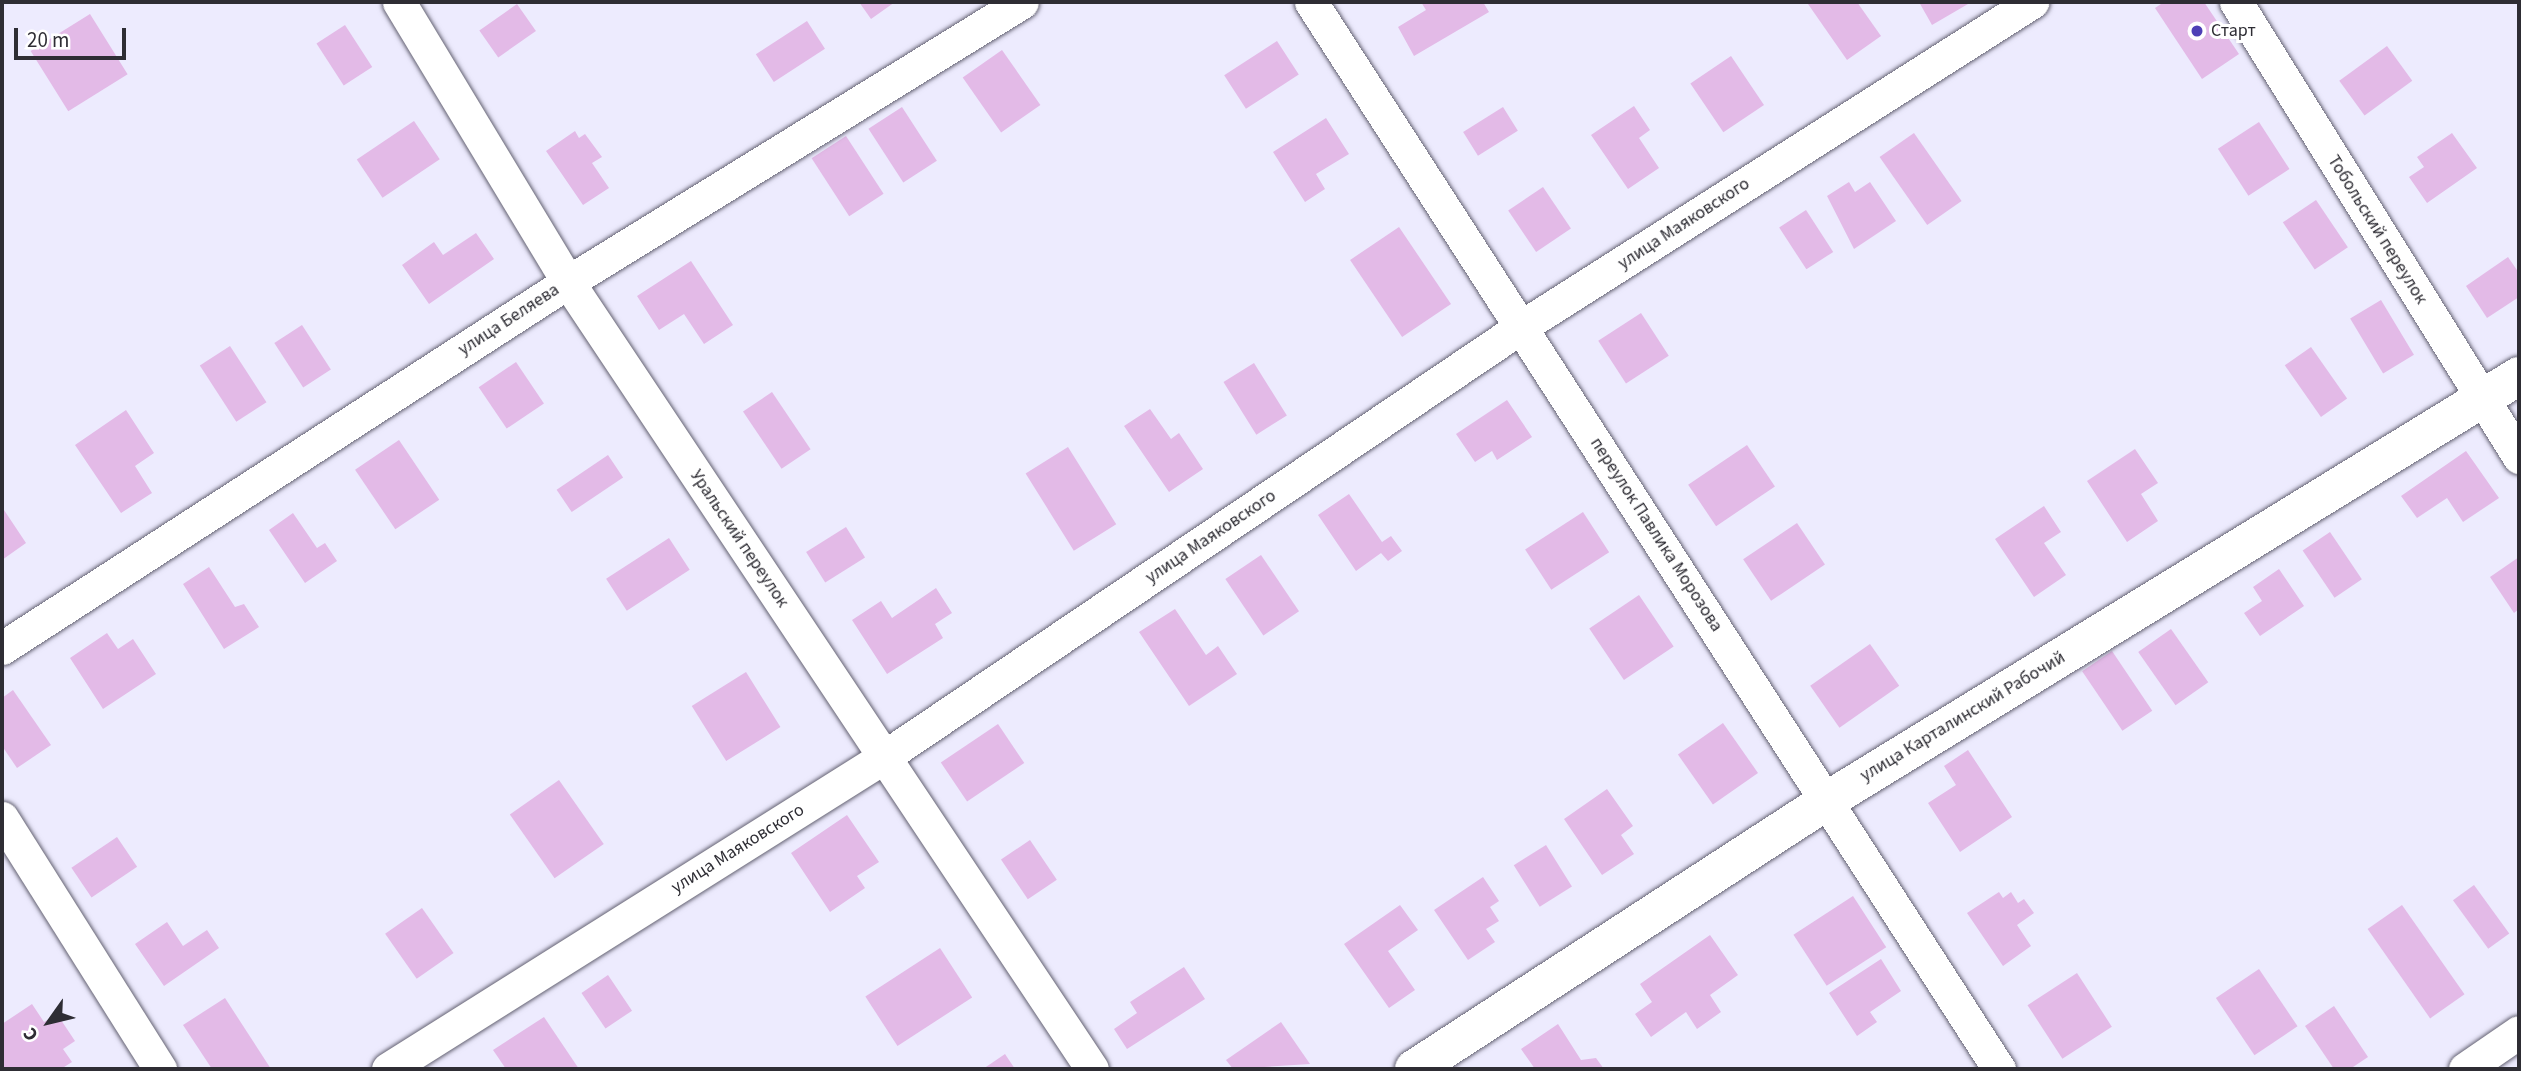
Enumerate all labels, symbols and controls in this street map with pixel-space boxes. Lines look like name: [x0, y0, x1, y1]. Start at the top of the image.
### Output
scale bar: [18, 14, 130, 58]
place label: Старт: [2211, 20, 2256, 42]
marker: Старт: [2189, 23, 2205, 39]
text: 20 m: [27, 25, 69, 55]
street label: Тобольский переулок: [2322, 152, 2432, 308]
street label: улица Маяковского: [1614, 173, 1754, 275]
street label: улица Беляева: [454, 279, 564, 361]
street label: переулок Павлика Морозова: [1585, 434, 1727, 636]
street label: Уральский переулок: [685, 466, 793, 612]
street label: улица Маяковского: [1142, 485, 1280, 589]
street label: улица Карталинский Рабочий: [1857, 647, 2069, 787]
street label: улица Маяковского: [668, 799, 808, 899]
north arrow: [14, 987, 84, 1057]
text: С: [17, 1022, 45, 1046]

